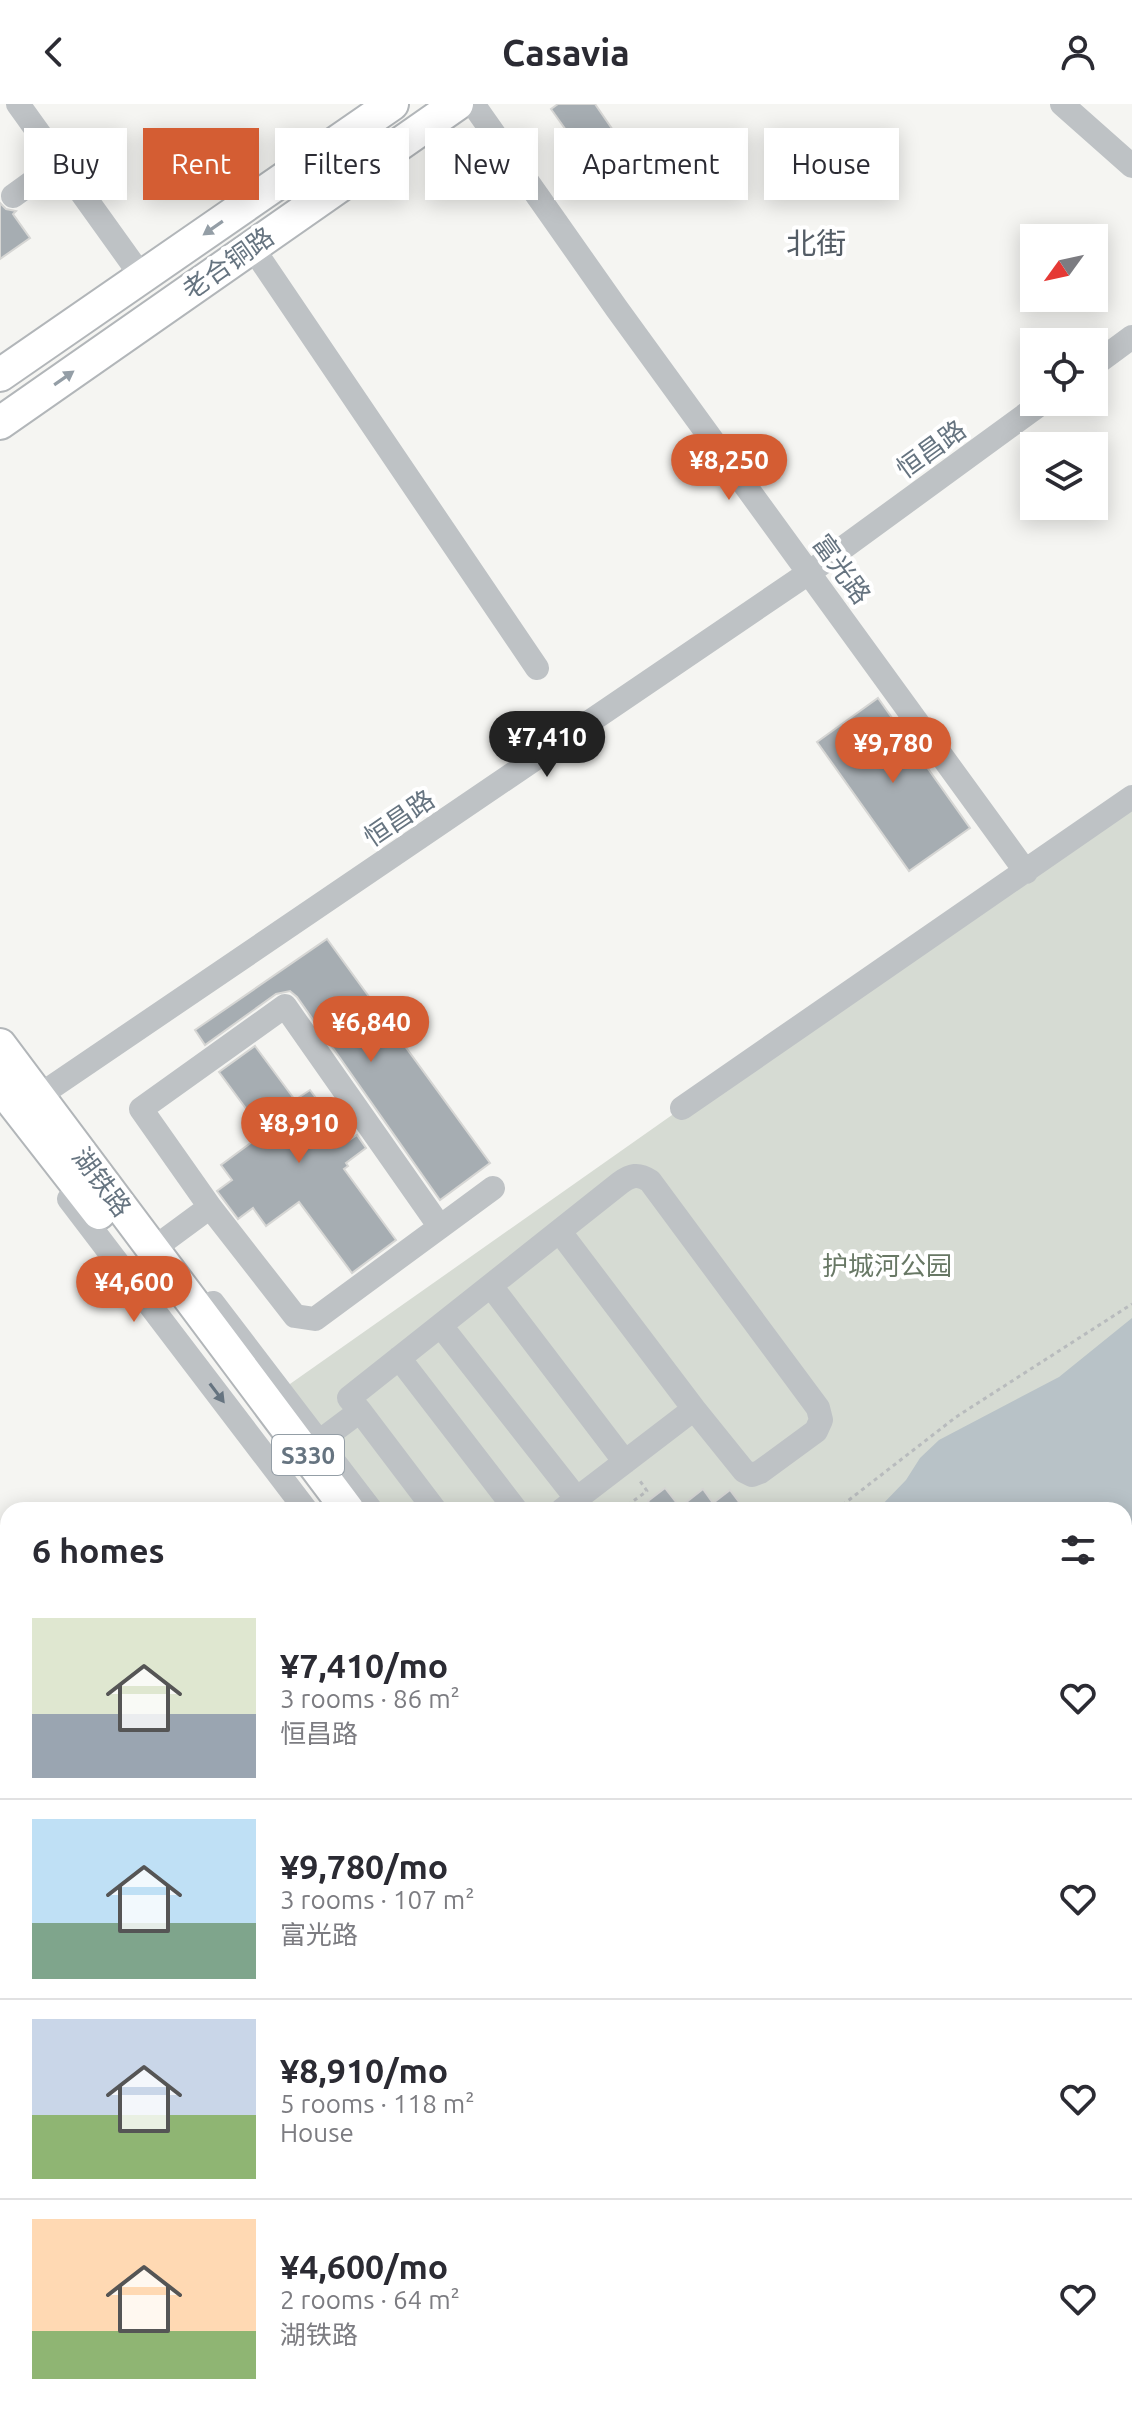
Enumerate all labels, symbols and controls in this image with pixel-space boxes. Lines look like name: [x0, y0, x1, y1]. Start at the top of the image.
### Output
icon: back: [32, 30, 76, 74]
icon: person: [1056, 30, 1100, 74]
text: Casavia: [502, 32, 630, 73]
chip: Buy: [24, 128, 127, 200]
chip: Rent: [143, 128, 259, 200]
chip: Filters: [275, 128, 409, 200]
chip: New: [425, 128, 538, 200]
chip: Apartment: [554, 128, 748, 200]
chip: House: [764, 128, 899, 200]
one-way arrow: [202, 220, 223, 235]
street label: 老合铜路: [177, 221, 279, 305]
north arrow: [1020, 224, 1108, 312]
map controls: [1020, 224, 1108, 520]
district label: 北街: [786, 226, 846, 260]
button: locate: [1020, 328, 1108, 416]
one-way arrow: [53, 370, 75, 386]
street label: 恒昌路: [891, 414, 971, 484]
button: layers: [1020, 432, 1108, 520]
pin: ¥8,250: [664, 434, 794, 502]
text: ¥8,250: [689, 445, 769, 474]
street label: 富光路: [807, 529, 877, 609]
pin: ¥7,410: [482, 711, 612, 779]
pin: ¥9,780: [828, 717, 958, 785]
text: ¥7,410: [507, 722, 587, 751]
text: ¥9,780: [853, 728, 933, 757]
street label: 恒昌路: [359, 784, 439, 852]
pin: ¥6,840: [306, 996, 436, 1064]
text: ¥6,840: [331, 1007, 411, 1036]
pin: ¥8,910: [234, 1097, 364, 1165]
text: ¥8,910: [259, 1108, 339, 1137]
street label: 湖铁路: [67, 1142, 137, 1222]
park label: 护城河公园: [822, 1251, 952, 1280]
pin: ¥4,600: [69, 1256, 199, 1324]
text: ¥4,600: [94, 1267, 174, 1296]
one-way arrow: [208, 1383, 224, 1403]
road number: S330: [272, 1435, 344, 1475]
icon: filters: [1056, 1528, 1100, 1572]
text: 6 homes: [32, 1531, 165, 1569]
text: ¥7,410/mo: [280, 1646, 448, 1684]
icon: home: [96, 1650, 192, 1746]
icon: heart: [1056, 1676, 1100, 1720]
text: 3 rooms · 86 m²: [280, 1684, 460, 1713]
text: 恒昌路: [280, 1719, 358, 1748]
text: ¥9,780/mo: [280, 1847, 448, 1885]
icon: home: [96, 1851, 192, 1947]
icon: heart: [1056, 1877, 1100, 1921]
text: 3 rooms · 107 m²: [280, 1885, 475, 1914]
text: 富光路: [280, 1920, 358, 1949]
icon: home: [96, 2051, 192, 2147]
text: ¥8,910/mo: [280, 2051, 448, 2089]
icon: heart: [1056, 2077, 1100, 2121]
text: 5 rooms · 118 m²: [280, 2089, 475, 2118]
text: House: [280, 2118, 354, 2147]
text: ¥4,600/mo: [280, 2247, 448, 2285]
icon: home: [96, 2251, 192, 2347]
icon: heart: [1056, 2277, 1100, 2321]
text: 2 rooms · 64 m²: [280, 2285, 460, 2314]
text: 湖铁路: [280, 2320, 358, 2349]

